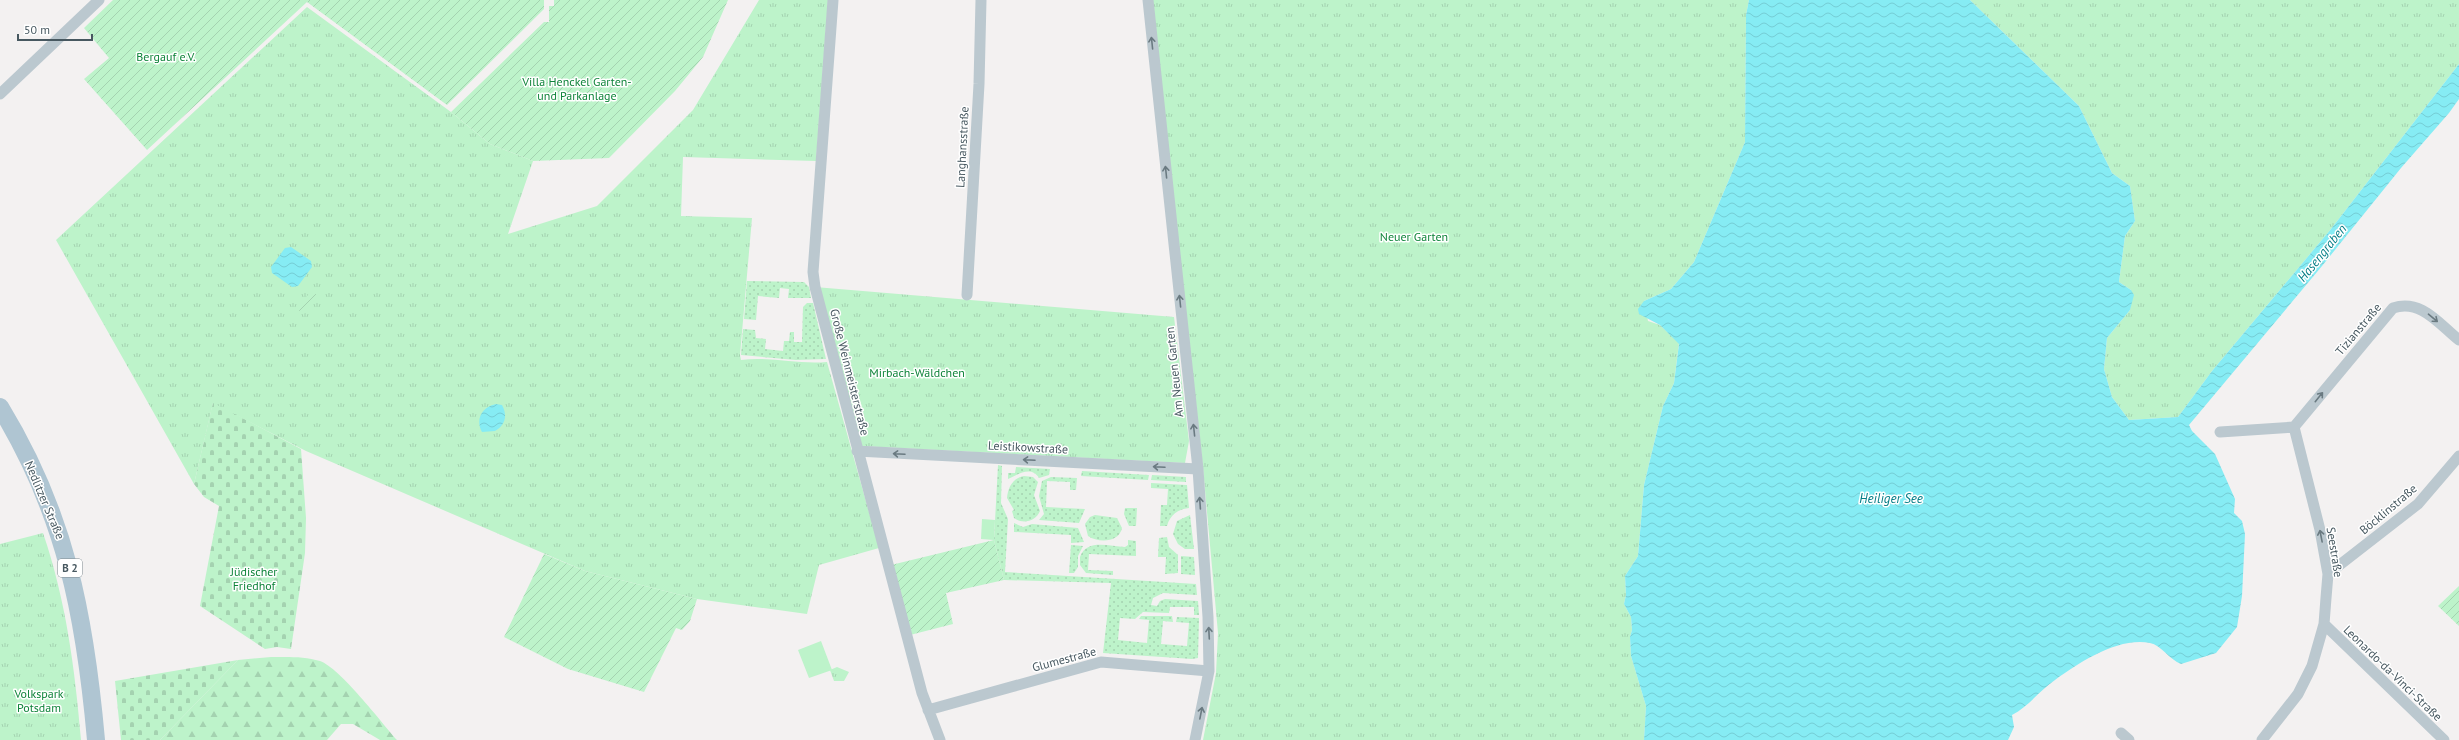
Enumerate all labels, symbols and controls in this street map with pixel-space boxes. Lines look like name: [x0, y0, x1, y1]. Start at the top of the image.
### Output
scale bar: [18, 16, 92, 42]
text: 50 m: [24, 22, 50, 37]
one-way arrow: [1149, 36, 1156, 49]
park label: Bergauf e.V.: [136, 49, 196, 64]
park label: Villa Henckel Garten- und Parkanlage: [521, 74, 632, 103]
street label: Langhansstraße: [952, 106, 972, 188]
one-way arrow: [1162, 166, 1170, 179]
water label: Hasengraben: [2294, 221, 2351, 285]
park label: Neuer Garten: [1380, 229, 1448, 244]
one-way arrow: [1176, 295, 1184, 308]
street label: Tizianstraße: [2332, 300, 2384, 358]
street label: Große Weinmeisterstraße: [827, 307, 873, 437]
one-way arrow: [2427, 314, 2438, 323]
street label: Am Neuen Garten: [1162, 326, 1186, 418]
park label: Mirbach-Wäldchen: [869, 365, 965, 380]
one-way arrow: [2314, 391, 2323, 402]
one-way arrow: [1190, 424, 1198, 437]
street label: Leistikowstraße: [988, 437, 1068, 457]
one-way arrow: [893, 450, 906, 457]
one-way arrow: [1023, 457, 1036, 464]
street label: Nedlitzer Straße: [22, 459, 68, 541]
one-way arrow: [1153, 463, 1166, 471]
street label: Böcklinstraße: [2356, 481, 2420, 537]
water label: Heiliger See: [1859, 490, 1923, 507]
one-way arrow: [1197, 497, 1204, 510]
street label: Seestraße: [2324, 526, 2346, 578]
one-way arrow: [2317, 530, 2325, 543]
road number: B 2: [58, 559, 82, 577]
park label: Jüdischer Friedhof: [230, 564, 277, 593]
street label: Leonardo-da-Vinci-Straße: [2341, 622, 2445, 724]
one-way arrow: [1205, 627, 1212, 640]
street label: Glumestraße: [1030, 643, 1098, 675]
park label: Volkspark Potsdam: [13, 686, 64, 715]
one-way arrow: [1197, 707, 1205, 720]

